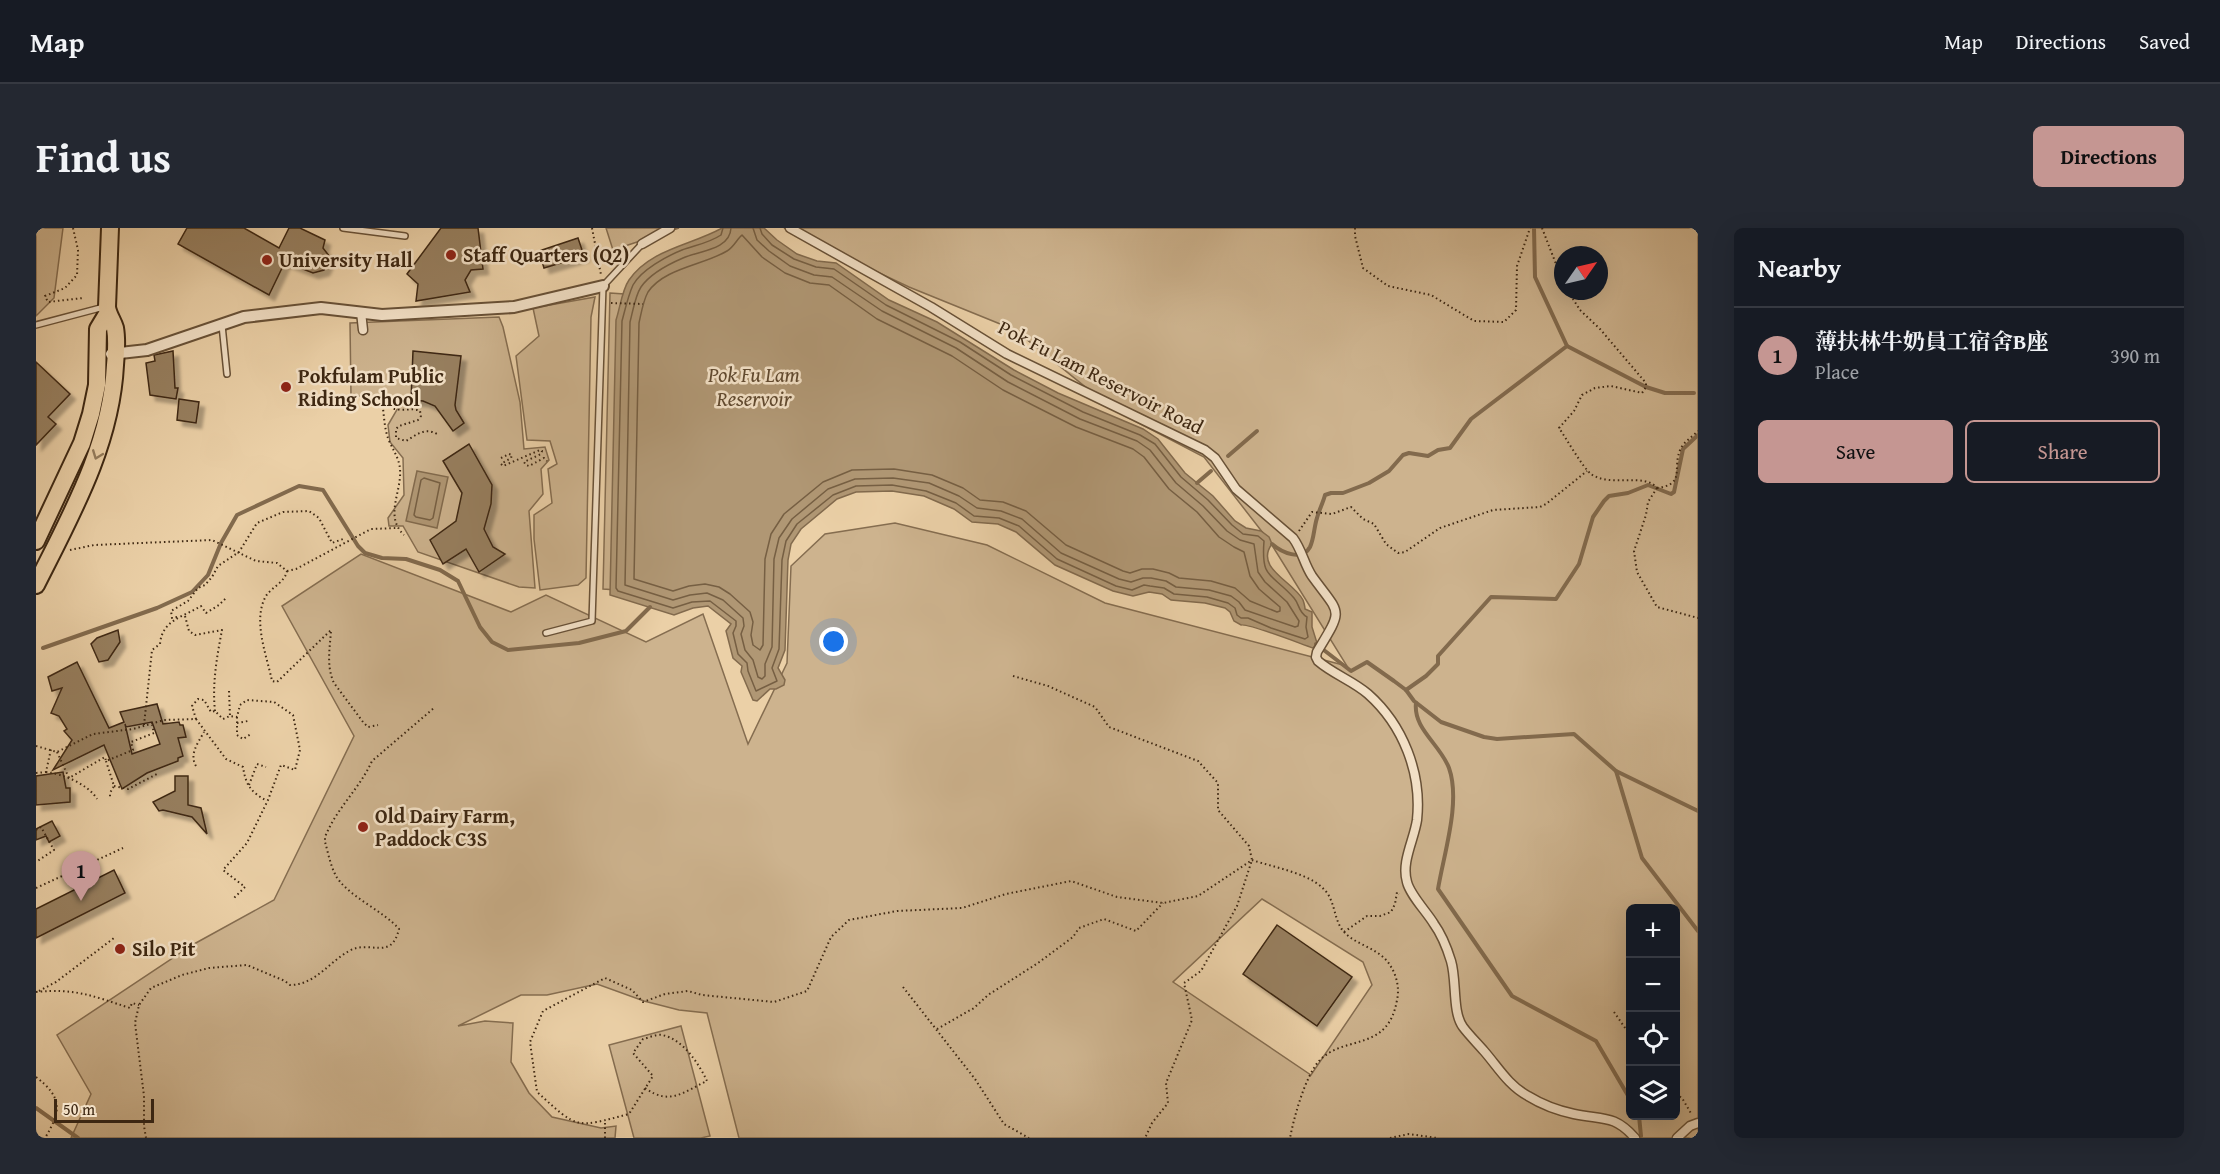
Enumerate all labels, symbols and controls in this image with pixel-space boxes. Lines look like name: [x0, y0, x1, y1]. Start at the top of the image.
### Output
text: Map: [30, 21, 84, 62]
text: Map: [1944, 26, 1983, 57]
text: Directions: [2016, 26, 2106, 57]
text: Saved: [2139, 26, 2190, 57]
text: Find us: [36, 126, 171, 187]
button: Directions: [2033, 126, 2184, 187]
place label: Staff Quarters (Q2): [463, 240, 629, 269]
place label: University Hall: [279, 245, 413, 274]
north arrow: [1554, 246, 1608, 300]
marker: Staff Quarters (Q2): [444, 248, 458, 262]
text: Nearby: [1758, 248, 1841, 287]
marker: University Hall: [260, 253, 274, 267]
street label: Pok Fu Lam Reservoir Road: [994, 312, 1209, 441]
text: 薄扶林牛奶員工宿舍B座: [1815, 325, 2049, 357]
text: 1: [1772, 341, 1783, 370]
text: 390 m: [2110, 341, 2160, 370]
text: Place: [1815, 357, 1859, 386]
water label: Pok Fu Lam Reservoir: [707, 359, 800, 414]
place label: Pokfulam Public Riding School: [298, 361, 444, 413]
marker: Pokfulam Public Riding School: [279, 380, 293, 394]
button: Save: [1758, 420, 1953, 483]
button: Share: [1965, 420, 2160, 483]
one-way arrow: [92, 448, 104, 459]
your location: [819, 627, 848, 656]
place label: Old Dairy Farm, Paddock C3S: [375, 801, 515, 853]
marker: Old Dairy Farm, Paddock C3S: [356, 820, 370, 834]
pin: 1: [62, 852, 100, 901]
map controls: [1626, 904, 1680, 1120]
button: +: [1626, 904, 1680, 958]
place label: Silo Pit: [132, 934, 196, 963]
marker: Silo Pit: [113, 942, 127, 956]
button: −: [1626, 958, 1680, 1012]
button: locate: [1626, 1012, 1680, 1066]
button: layers: [1626, 1066, 1680, 1120]
scale bar: [54, 1096, 154, 1124]
text: 50 m: [63, 1097, 95, 1121]

